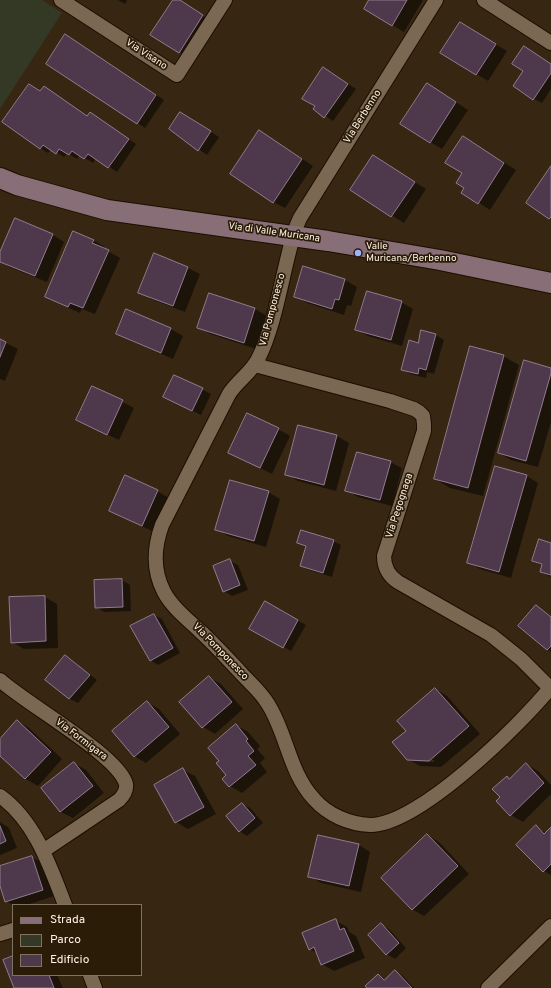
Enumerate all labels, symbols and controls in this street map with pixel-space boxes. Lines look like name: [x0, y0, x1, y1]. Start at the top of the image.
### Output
street label: Via Visano: [123, 37, 169, 73]
street label: Via Berbenno: [342, 88, 384, 146]
street label: Via di Valle Muricana: [227, 221, 321, 245]
place label: Valle Muricana/Berbenno: [366, 241, 457, 264]
marker: Valle Muricana/Berbenno: [353, 248, 363, 258]
street label: Via Pomponesco: [258, 272, 288, 348]
street label: Via Pegognaga: [384, 472, 416, 540]
street label: Via Pomponesco: [190, 621, 250, 683]
street label: Via Formigara: [53, 717, 109, 763]
legend: [12, 904, 142, 976]
text: Strada: [50, 912, 85, 928]
text: Parco: [50, 932, 81, 948]
text: Edificio: [50, 952, 89, 968]

